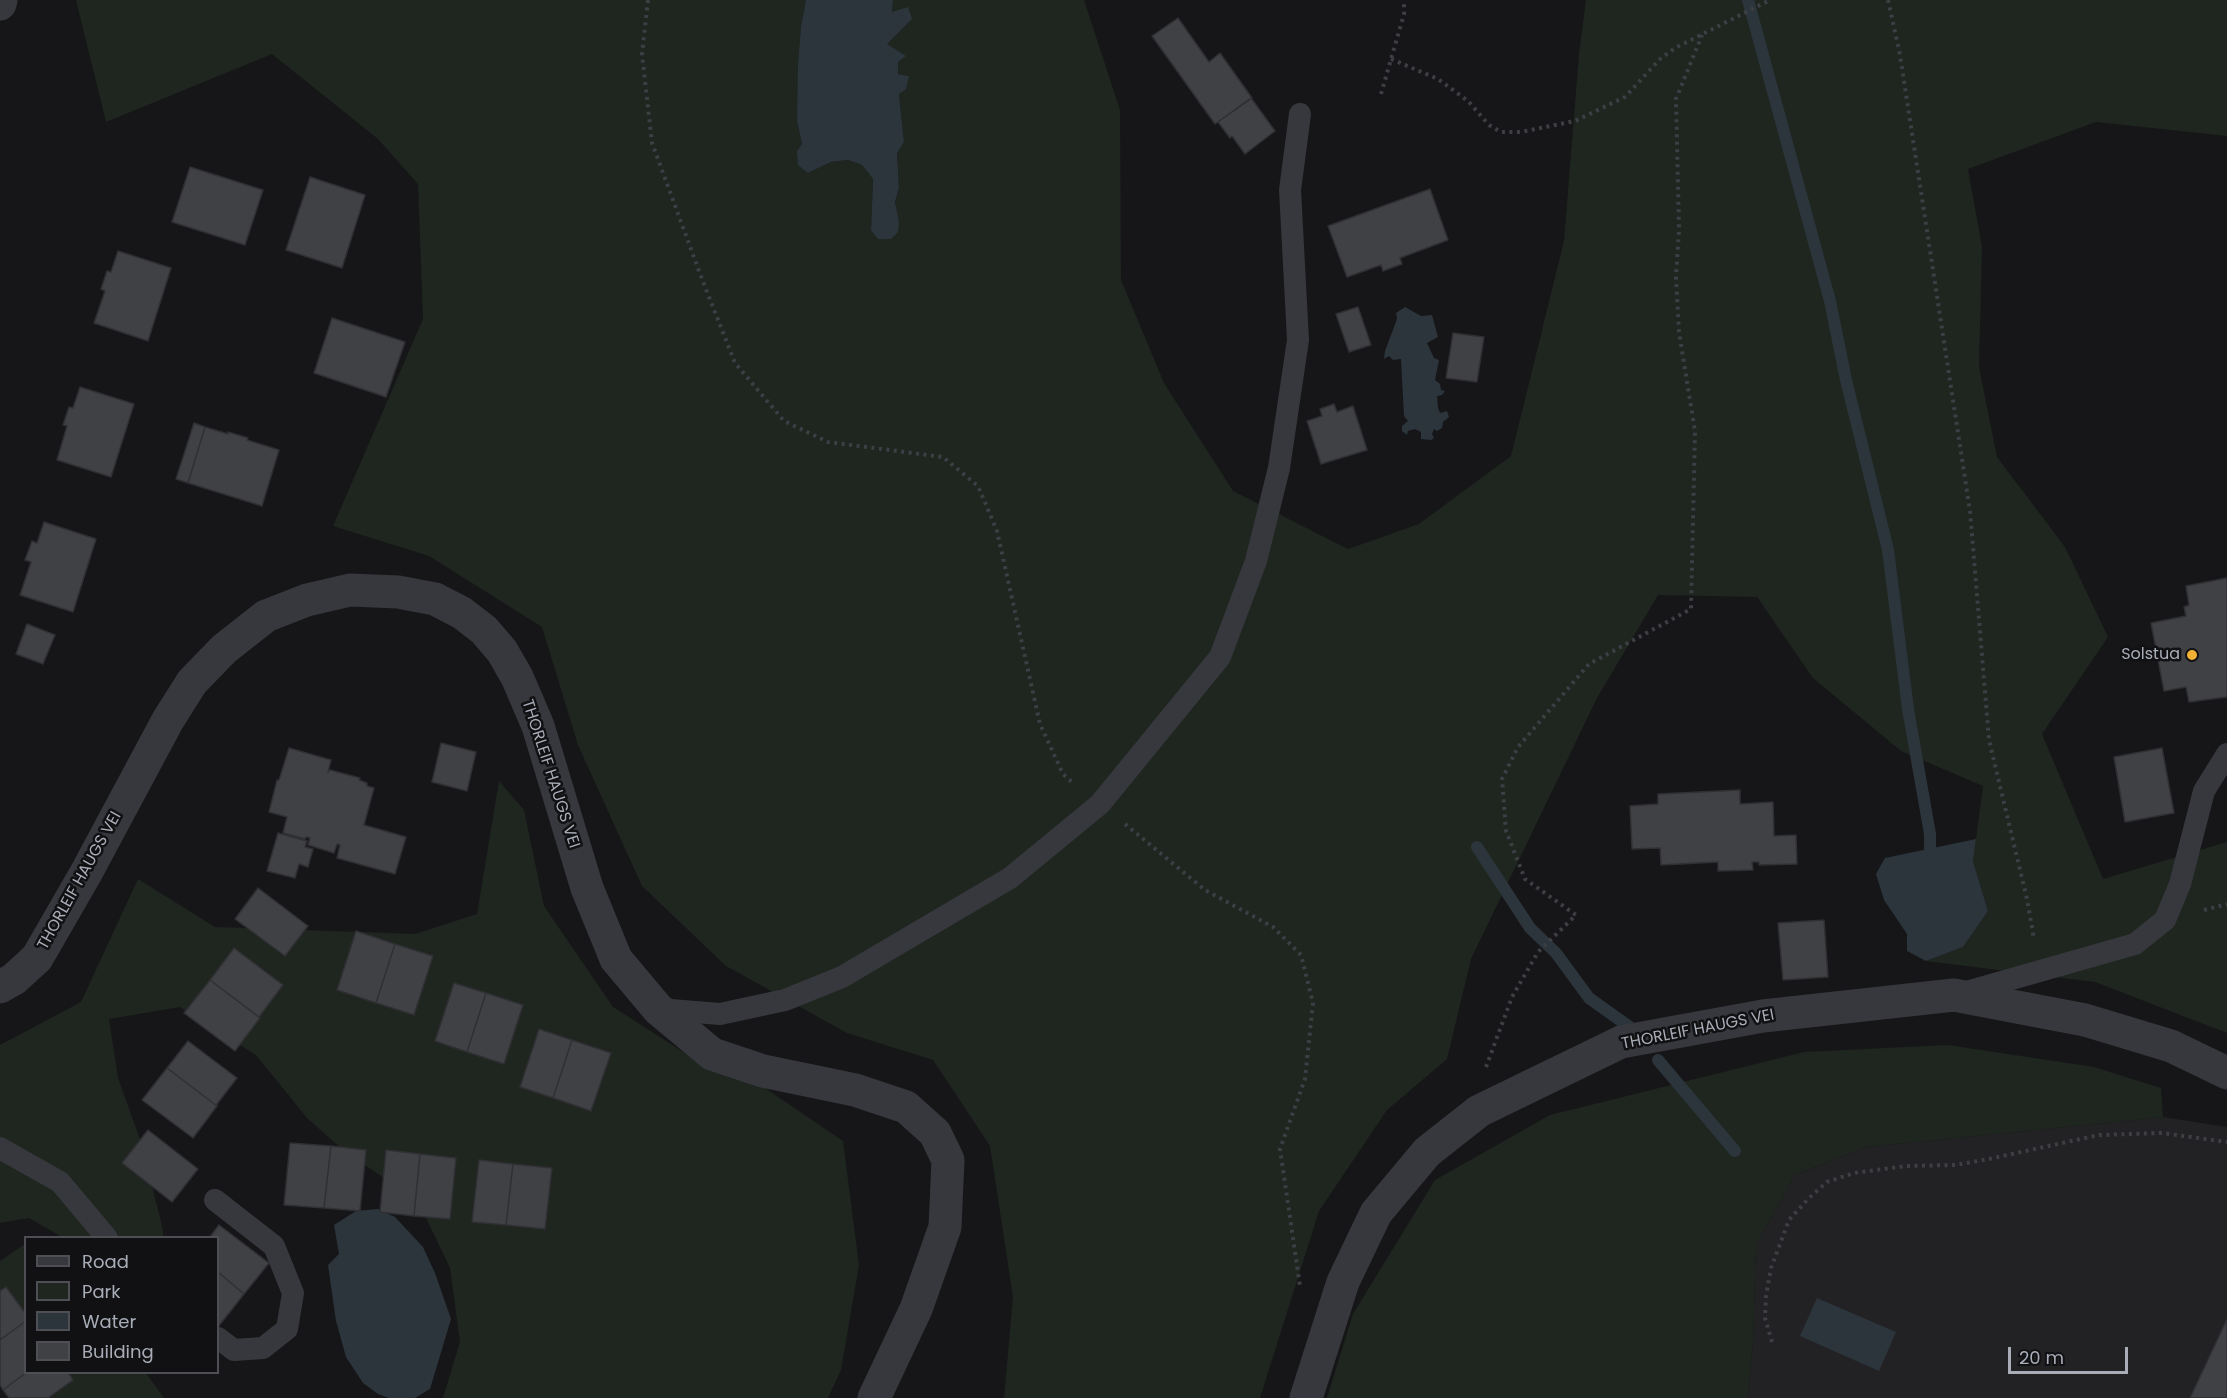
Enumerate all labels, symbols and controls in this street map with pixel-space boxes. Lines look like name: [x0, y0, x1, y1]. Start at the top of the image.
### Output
place label: Solstua: [2121, 645, 2180, 665]
marker: Solstua: [2185, 648, 2199, 662]
street label: THORLEIF HAUGS VEI: [517, 697, 583, 851]
street label: THORLEIF HAUGS VEI: [34, 808, 126, 954]
street label: THORLEIF HAUGS VEI: [1620, 1006, 1776, 1054]
legend: [24, 1236, 219, 1374]
text: Road: [82, 1249, 129, 1274]
text: Park: [82, 1279, 121, 1304]
text: Water: [82, 1309, 136, 1334]
scale bar: [2011, 1335, 2131, 1373]
text: Building: [82, 1339, 154, 1364]
text: 20 m: [2019, 1345, 2064, 1370]

